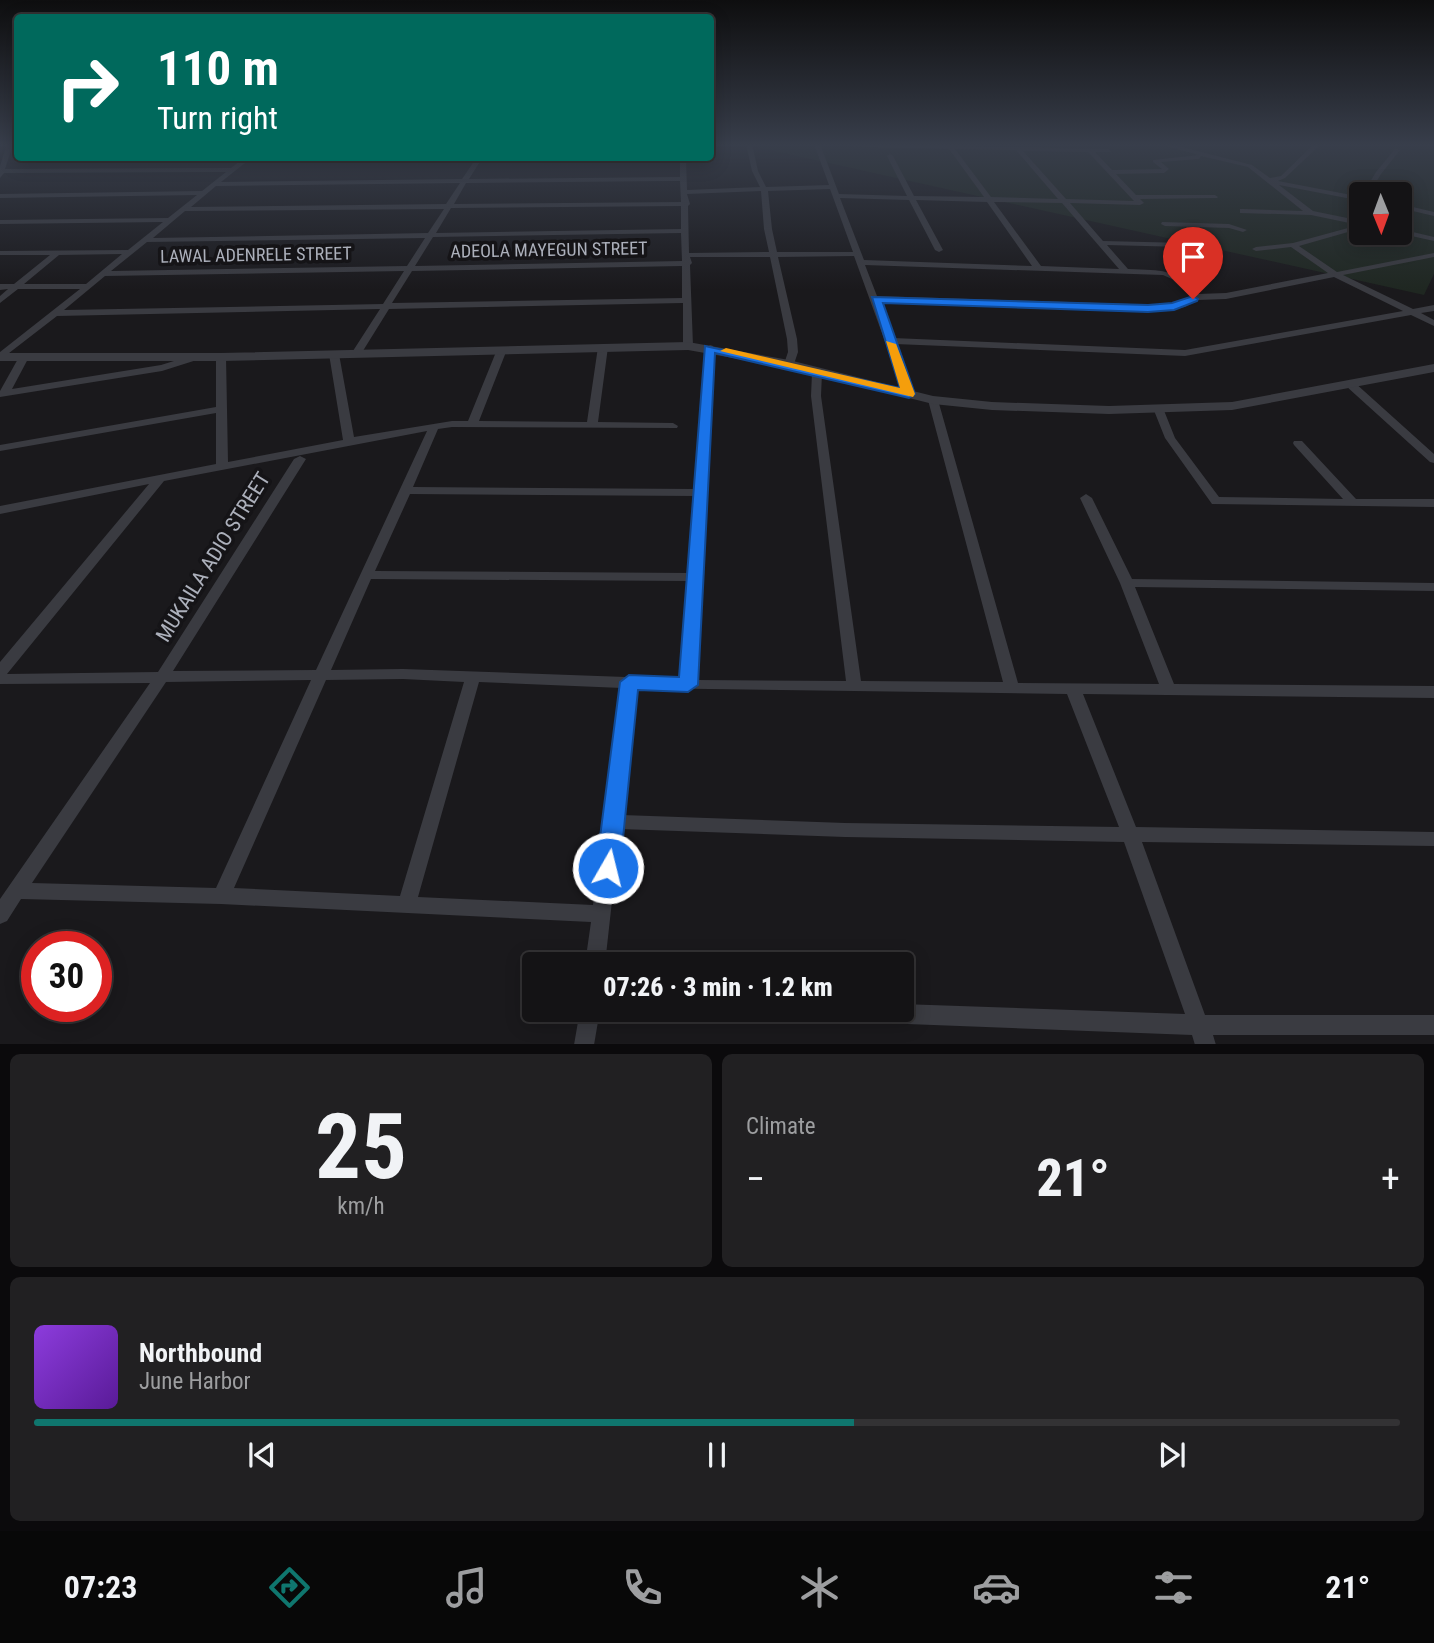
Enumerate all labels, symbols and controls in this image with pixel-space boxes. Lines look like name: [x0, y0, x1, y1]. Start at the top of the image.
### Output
text: 110 m: [157, 40, 279, 97]
icon: right: [42, 42, 133, 133]
text: Turn right: [157, 99, 278, 137]
north arrow: [1349, 182, 1412, 245]
map controls: [1349, 182, 1412, 245]
pin: [1163, 227, 1223, 299]
street label: ADEOLA MAYEGUN STREET: [450, 237, 648, 262]
icon: arrive: [1174, 238, 1212, 276]
street label: LAWAL ADENRELE STREET: [160, 242, 352, 267]
street label: MUKAILA ADIO STREET: [151, 468, 275, 646]
position arrow: [571, 831, 645, 905]
speed limit sign: 30: [21, 931, 112, 1022]
text: 07:26 · 3 min · 1.2 km: [603, 972, 833, 1002]
text: 25: [315, 1094, 407, 1200]
text: Climate: [746, 1113, 816, 1140]
text: 21°: [1036, 1148, 1110, 1209]
text: −: [746, 1157, 765, 1201]
text: +: [1381, 1157, 1400, 1201]
text: km/h: [337, 1193, 385, 1220]
text: Northbound: [139, 1338, 262, 1368]
text: June Harbor: [139, 1368, 251, 1395]
icon: previous: [243, 1436, 281, 1474]
icon: pause: [698, 1436, 736, 1474]
icon: next: [1153, 1436, 1191, 1474]
icon: directions: [265, 1563, 314, 1612]
icon: music: [442, 1563, 491, 1612]
icon: phone: [618, 1563, 667, 1612]
icon: climate: [795, 1563, 844, 1612]
icon: car: [972, 1563, 1021, 1612]
icon: filters: [1149, 1563, 1198, 1612]
text: 07:23: [64, 1568, 137, 1606]
text: 21°: [1325, 1568, 1370, 1606]

